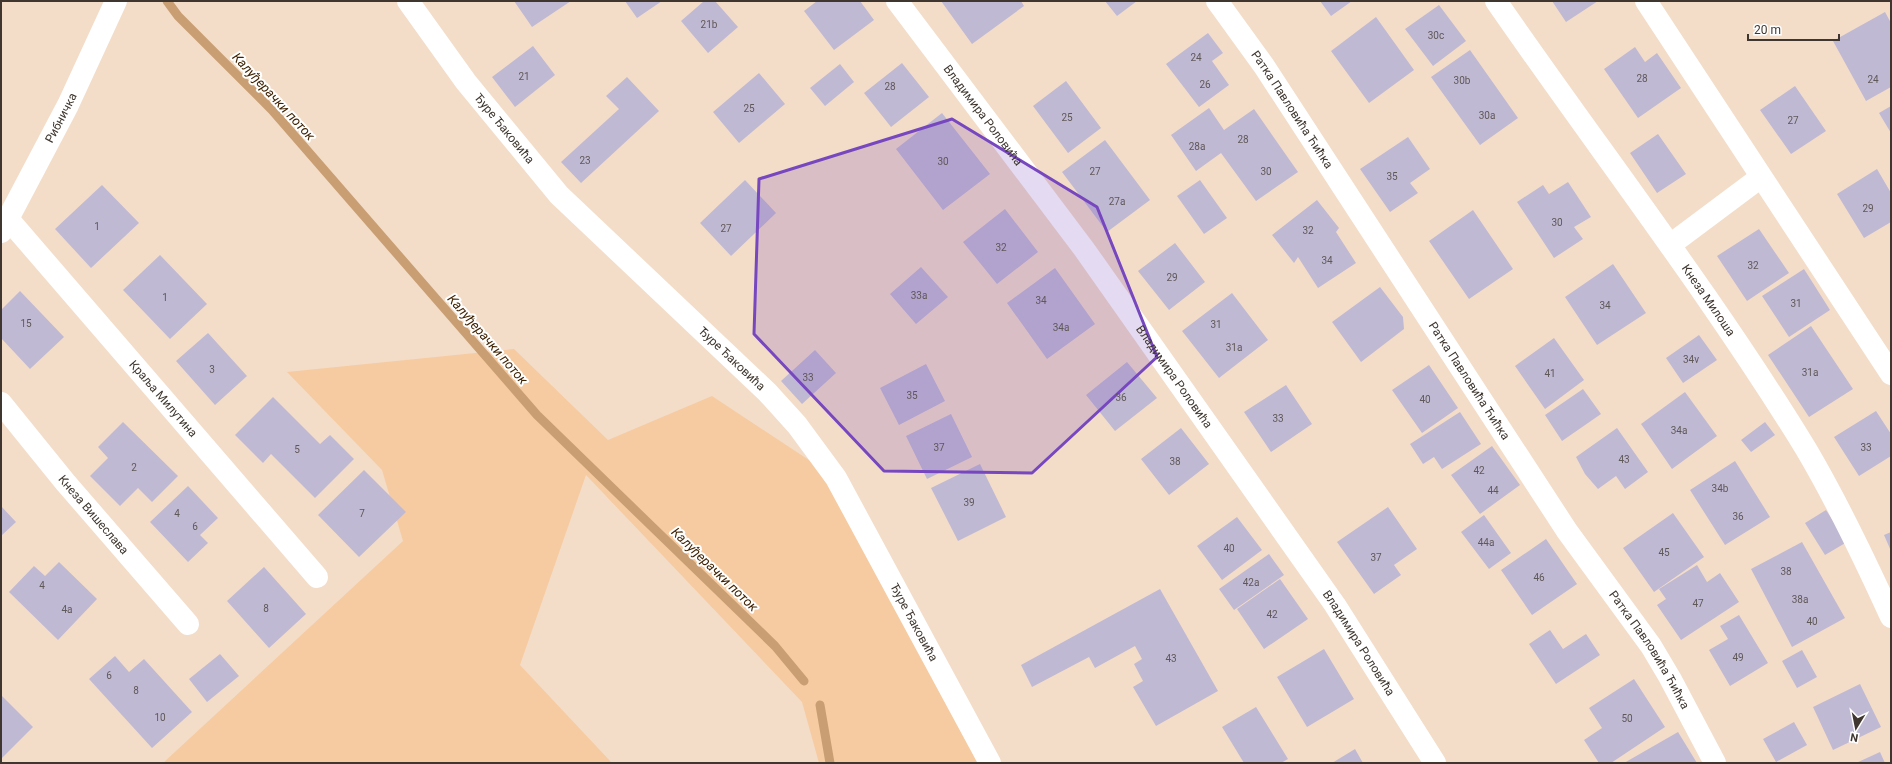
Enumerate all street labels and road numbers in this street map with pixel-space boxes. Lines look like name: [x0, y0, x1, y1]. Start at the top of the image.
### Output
street label: Ратка Павловића Ћићка: [1248, 48, 1336, 171]
street label: Владимира Роловића: [941, 62, 1026, 168]
street label: Рибничка: [42, 91, 80, 145]
street label: Ђуре Ђаковића: [472, 91, 537, 166]
street label: Кнеза Милоша: [1679, 262, 1738, 339]
street label: Ратка Павловића Ћићка: [1426, 319, 1513, 442]
street label: Владимира Роловића: [1133, 323, 1215, 431]
street label: Ђуре Ђаковића: [696, 324, 768, 393]
street label: Краља Милутина: [126, 357, 200, 440]
street label: Кнеза Вишеслава: [55, 472, 131, 557]
street label: Ђуре Ђаковића: [887, 581, 941, 664]
street label: Владимира Роловића: [1320, 588, 1398, 698]
street label: Ратка Павловића Ћићка: [1606, 588, 1692, 711]

